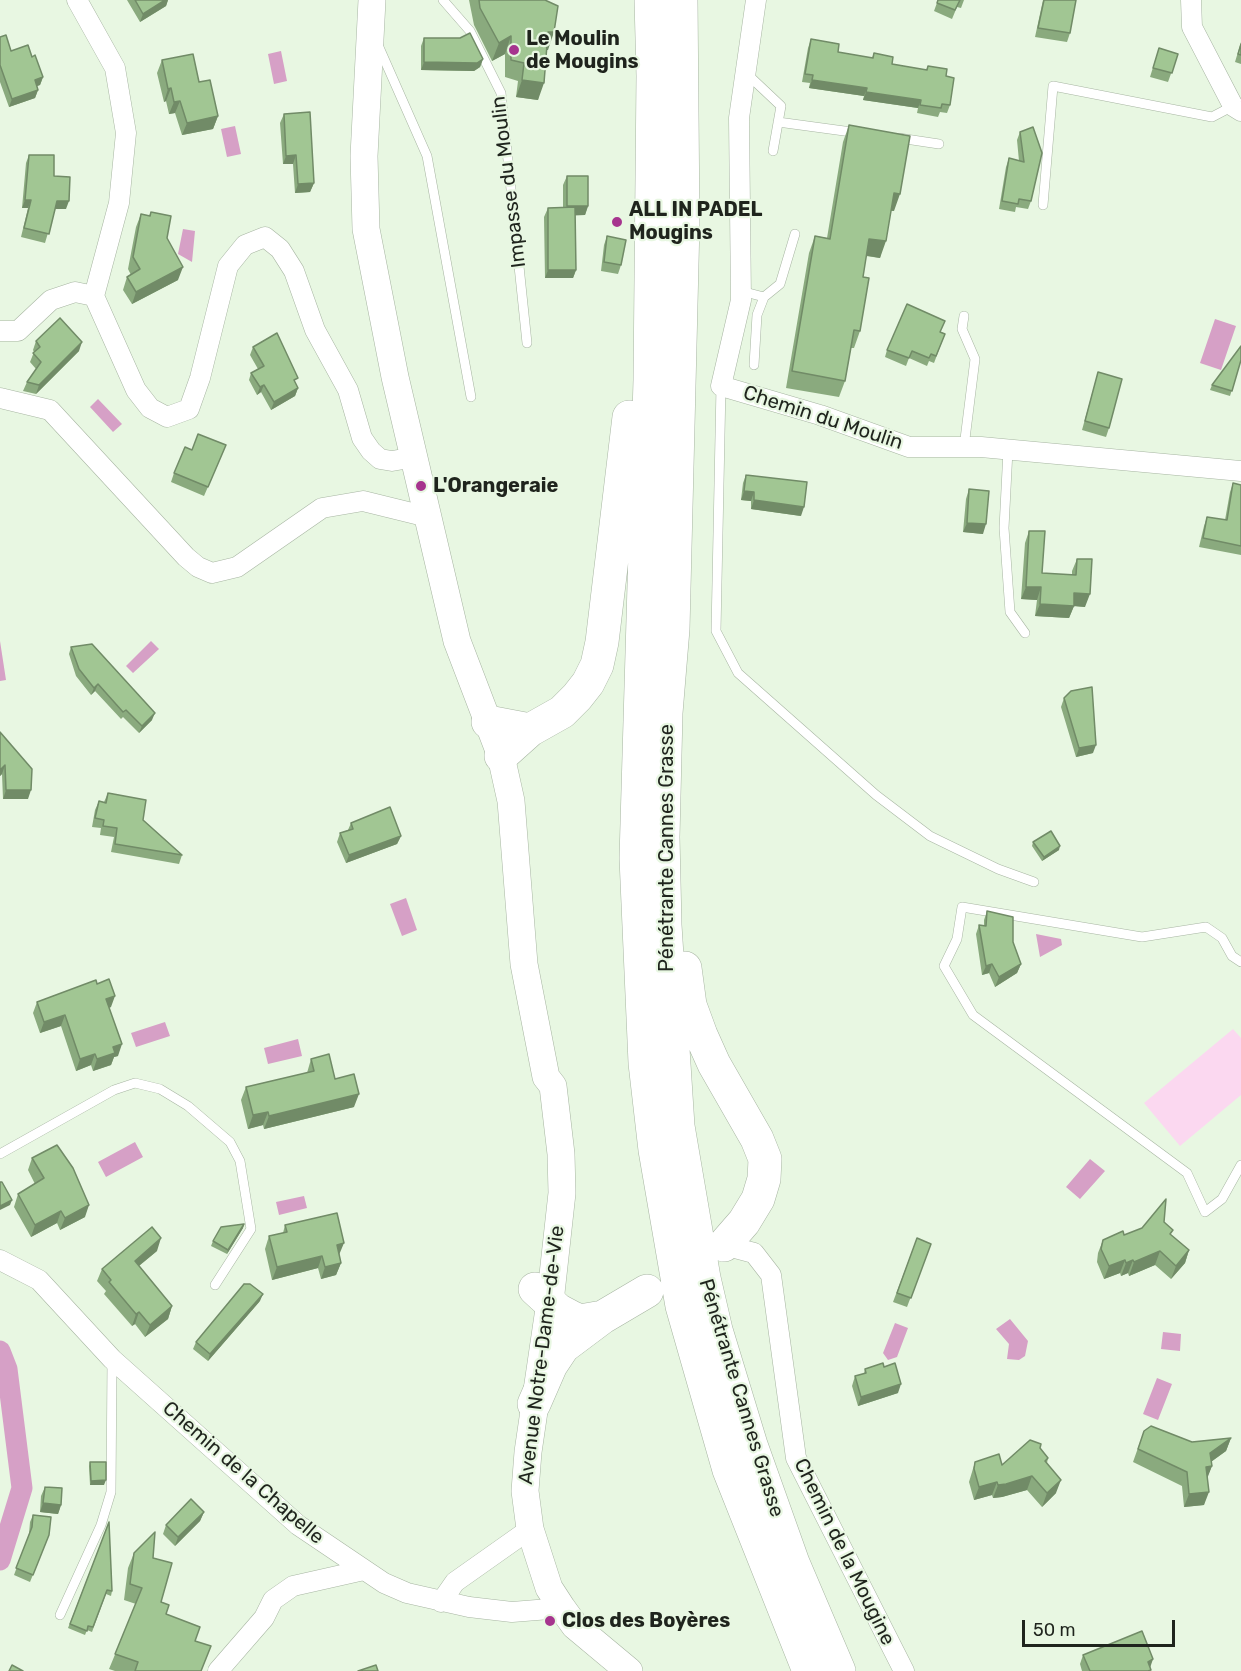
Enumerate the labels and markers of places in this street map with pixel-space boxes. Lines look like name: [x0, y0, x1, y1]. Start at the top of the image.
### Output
place label: Le Moulin de Mougins: [526, 27, 639, 74]
marker: Le Moulin de Mougins: [507, 43, 521, 57]
place label: ALL IN PADEL Mougins: [629, 198, 762, 245]
marker: ALL IN PADEL Mougins: [610, 215, 624, 229]
place label: L'Orangeraie: [433, 474, 558, 498]
marker: L'Orangeraie: [414, 479, 428, 493]
place label: Clos des Boyères: [562, 1609, 730, 1633]
marker: Clos des Boyères: [543, 1614, 557, 1628]

